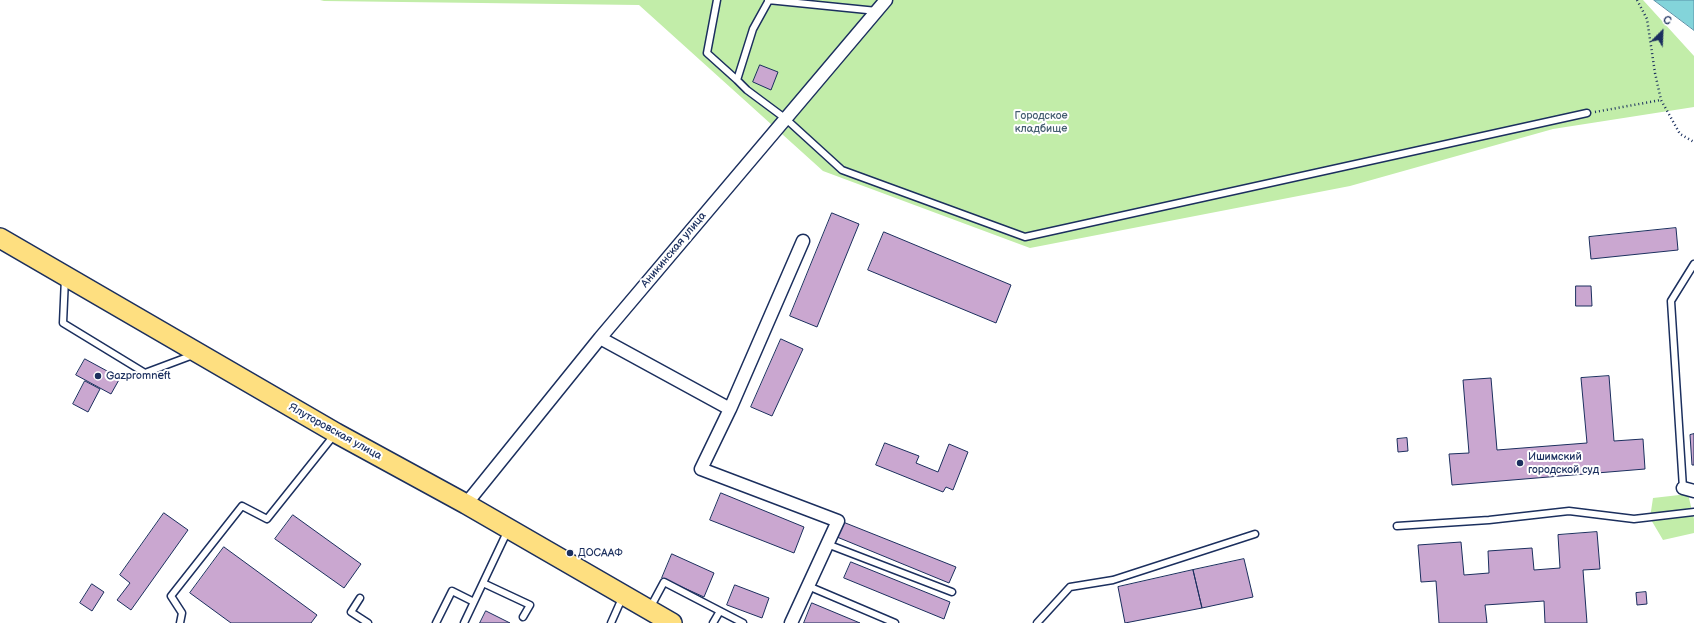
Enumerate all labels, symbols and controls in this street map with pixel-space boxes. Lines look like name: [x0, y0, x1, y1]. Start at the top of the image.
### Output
north arrow: [1642, 12, 1682, 52]
text: С: [1661, 13, 1673, 28]
park label: Городское кладбище: [1014, 109, 1068, 135]
street label: Аникинская улица: [639, 210, 709, 290]
place label: Gazpromneft: [106, 369, 171, 383]
marker: Gazpromneft: [93, 371, 103, 381]
street label: Ялуторовская улица: [286, 401, 384, 463]
place label: Ишимский городской суд: [1528, 450, 1599, 476]
marker: Ишимский городской суд: [1515, 458, 1525, 468]
place label: ДОСААФ: [578, 546, 623, 560]
marker: ДОСААФ: [565, 548, 575, 558]

